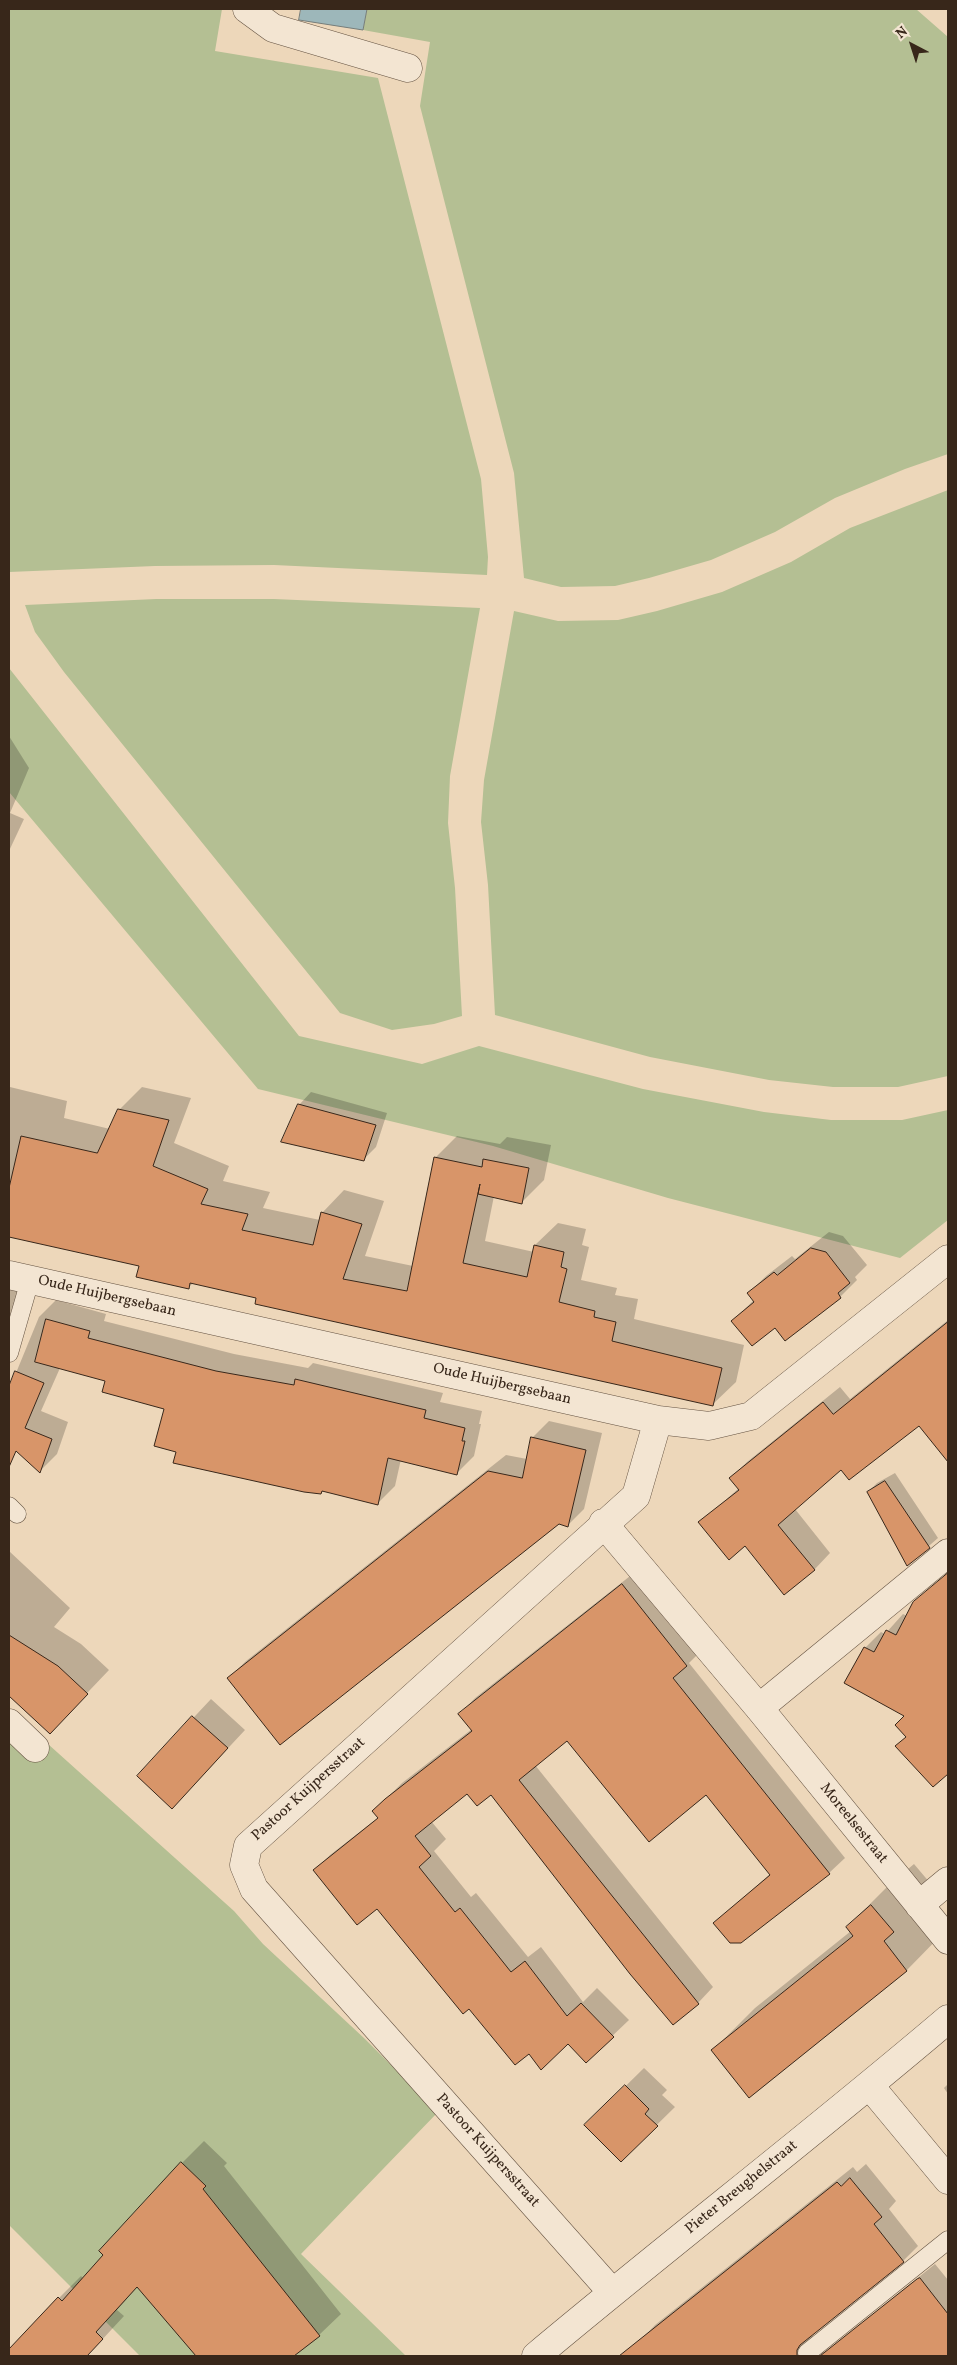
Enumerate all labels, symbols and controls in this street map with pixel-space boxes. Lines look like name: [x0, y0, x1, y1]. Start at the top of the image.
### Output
north arrow: [887, 20, 937, 70]
text: N: [892, 23, 912, 44]
street label: Oude Huijbergsebaan: [36, 1272, 178, 1322]
street label: Oude Huijbergsebaan: [431, 1360, 573, 1410]
street label: Pastoor Kuijpersstraat: [249, 1734, 369, 1846]
street label: Moreelsestraat: [815, 1780, 891, 1868]
street label: Pastoor Kuijpersstraat: [431, 2091, 543, 2211]
street label: Pieter Breughelstraat: [682, 2137, 802, 2239]

